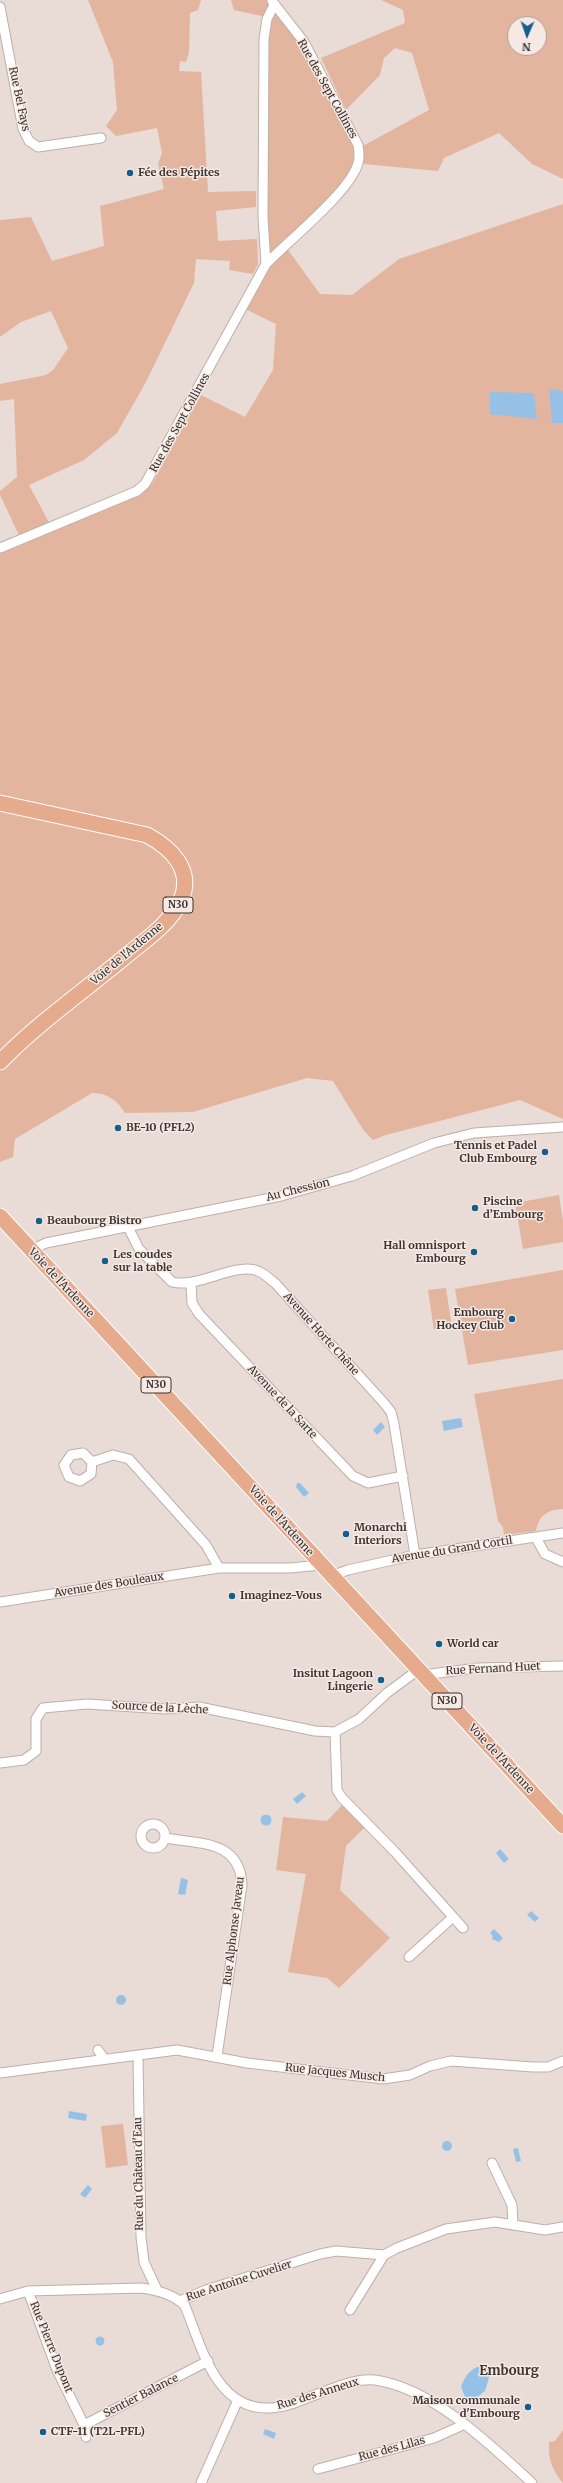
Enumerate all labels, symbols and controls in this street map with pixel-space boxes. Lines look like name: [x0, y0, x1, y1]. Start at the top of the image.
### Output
north arrow: [507, 16, 547, 56]
street label: Rue des Sept Collines: [294, 37, 360, 141]
text: N: [522, 40, 531, 54]
street label: Rue Bel Fays: [6, 65, 32, 133]
place label: Fée des Pépites: [138, 166, 220, 180]
marker: Fée des Pépites: [125, 168, 135, 178]
street label: Rue des Sept Collines: [147, 371, 213, 475]
road number: N30: [163, 897, 193, 913]
street label: Voie de l'Ardenne: [88, 920, 166, 988]
place label: BE-10 (PFL2): [126, 1121, 195, 1135]
marker: BE-10 (PFL2): [113, 1123, 123, 1133]
place label: Tennis et Padel Club Embourg: [454, 1139, 537, 1165]
marker: Tennis et Padel Club Embourg: [540, 1147, 550, 1157]
street label: Au Chession: [265, 1176, 331, 1204]
place label: Piscine d’Embourg: [483, 1195, 543, 1221]
marker: Piscine d’Embourg: [470, 1203, 480, 1213]
place label: Beaubourg Bistro: [47, 1214, 142, 1228]
marker: Beaubourg Bistro: [34, 1216, 44, 1226]
place label: Hall omnisport Embourg: [383, 1239, 466, 1265]
street label: Voie de l'Ardenne: [26, 1246, 96, 1320]
marker: Hall omnisport Embourg: [469, 1247, 479, 1257]
place label: Les coudes sur la table: [113, 1248, 172, 1274]
marker: Les coudes sur la table: [100, 1256, 110, 1266]
street label: Avenue Horte Chêne: [280, 1290, 362, 1378]
place label: Embourg Hockey Club: [436, 1306, 504, 1332]
marker: Embourg Hockey Club: [507, 1314, 517, 1324]
street label: Avenue de la Sarte: [245, 1363, 319, 1441]
road number: N30: [141, 1377, 171, 1393]
street label: Voie de l'Ardenne: [246, 1483, 316, 1559]
place label: Monarchi Interiors: [354, 1521, 407, 1547]
marker: Monarchi Interiors: [341, 1529, 351, 1539]
street label: Avenue du Grand Cortil: [391, 1534, 513, 1566]
street label: Avenue des Bouleaux: [53, 1570, 165, 1600]
place label: Imaginez-Vous: [240, 1589, 322, 1603]
marker: Imaginez-Vous: [227, 1591, 237, 1601]
place label: World car: [447, 1637, 499, 1651]
marker: World car: [434, 1639, 444, 1649]
street label: Rue Fernand Huet: [445, 1660, 541, 1678]
place label: Insitut Lagoon Lingerie: [293, 1667, 373, 1693]
marker: Insitut Lagoon Lingerie: [376, 1675, 386, 1685]
road number: N30: [432, 1693, 462, 1709]
street label: Source de la Lèche: [111, 1699, 209, 1717]
street label: Voie de l'Ardenne: [466, 1722, 536, 1796]
street label: Rue Alphonse Javeau: [221, 1876, 247, 1986]
street label: Rue Jacques Musch: [284, 2061, 386, 2085]
street label: Rue du Château d'Eau: [131, 2117, 147, 2231]
street label: Rue Antoine Cuvelier: [184, 2258, 294, 2304]
street label: Rue Pierre Dupont: [27, 2300, 75, 2394]
district label: Embourg: [479, 2363, 539, 2379]
street label: Sentier Balance: [101, 2371, 181, 2421]
street label: Rue des Anneux: [276, 2375, 360, 2413]
place label: Maison communale d'Embourg: [412, 2394, 520, 2420]
marker: Maison communale d'Embourg: [523, 2402, 533, 2412]
place label: CTF-11 (T2L-PFL): [51, 2425, 145, 2439]
marker: CTF-11 (T2L-PFL): [38, 2427, 48, 2437]
street label: Rue des Lilas: [357, 2434, 427, 2464]

